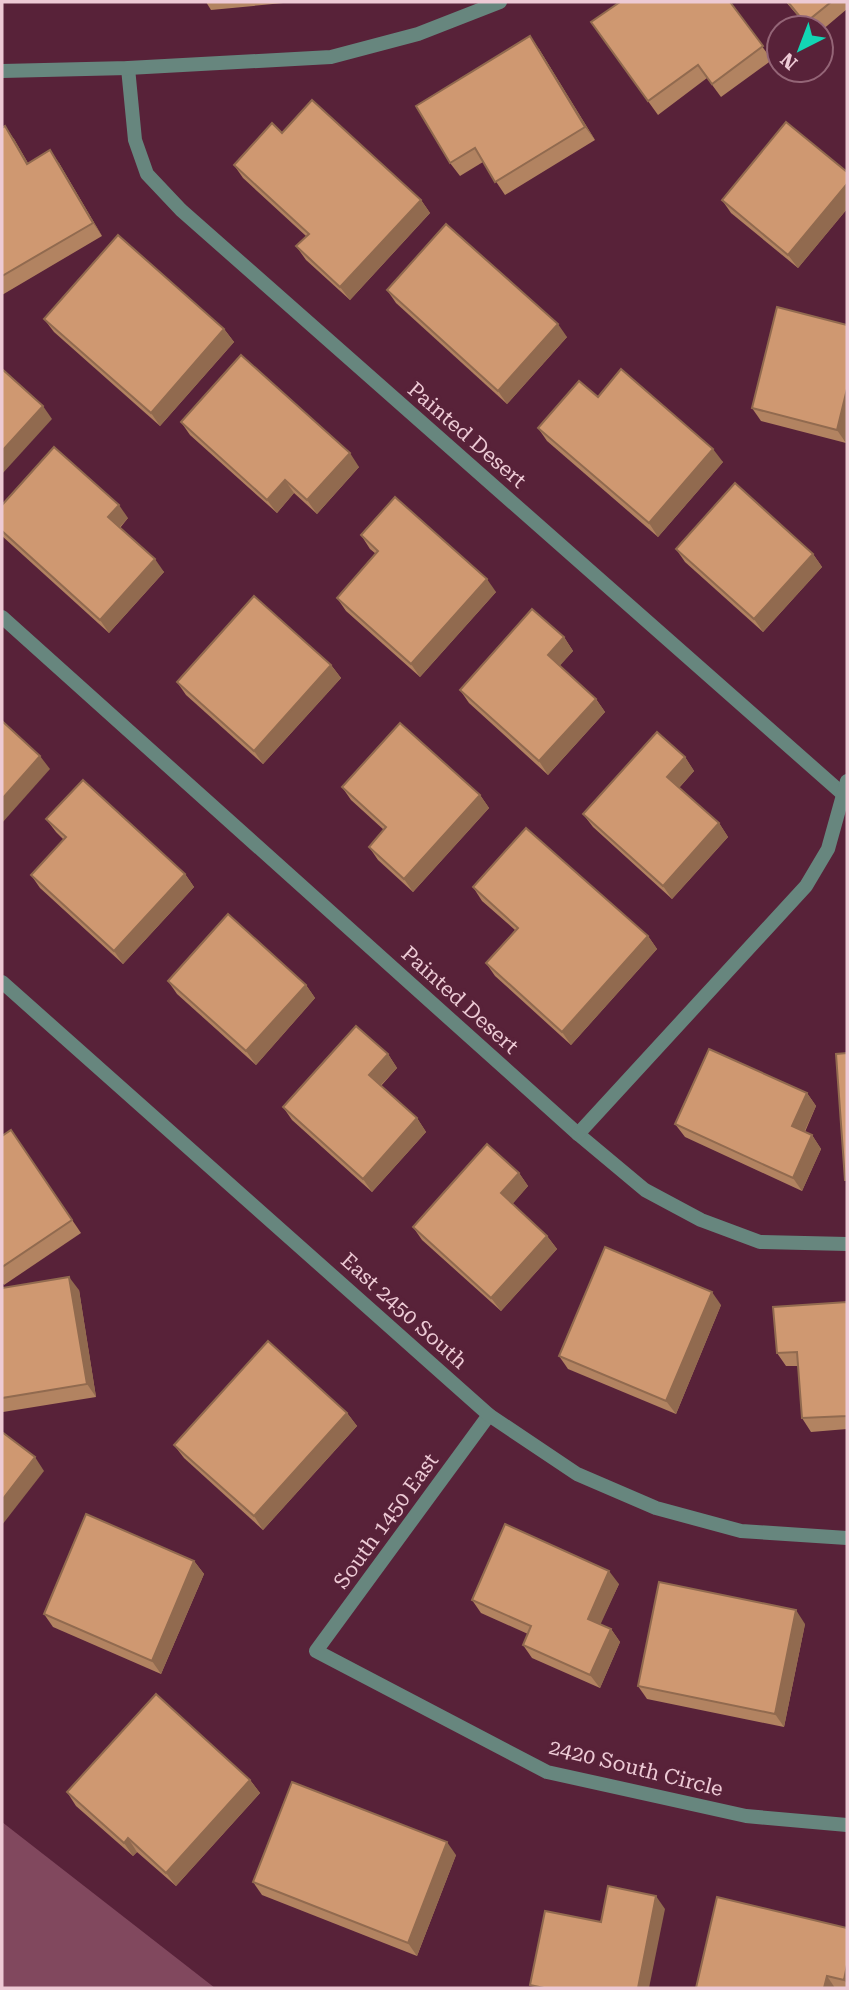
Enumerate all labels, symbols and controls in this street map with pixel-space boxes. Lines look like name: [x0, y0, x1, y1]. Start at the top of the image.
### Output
north arrow: [765, 14, 835, 84]
text: N: [776, 48, 802, 75]
street label: Painted Desert: [403, 377, 531, 493]
street label: Painted Desert: [397, 941, 523, 1059]
street label: East 2450 South: [336, 1248, 472, 1374]
street label: South 1450 East: [329, 1449, 443, 1593]
street label: 2420 South Circle: [546, 1735, 726, 1801]

